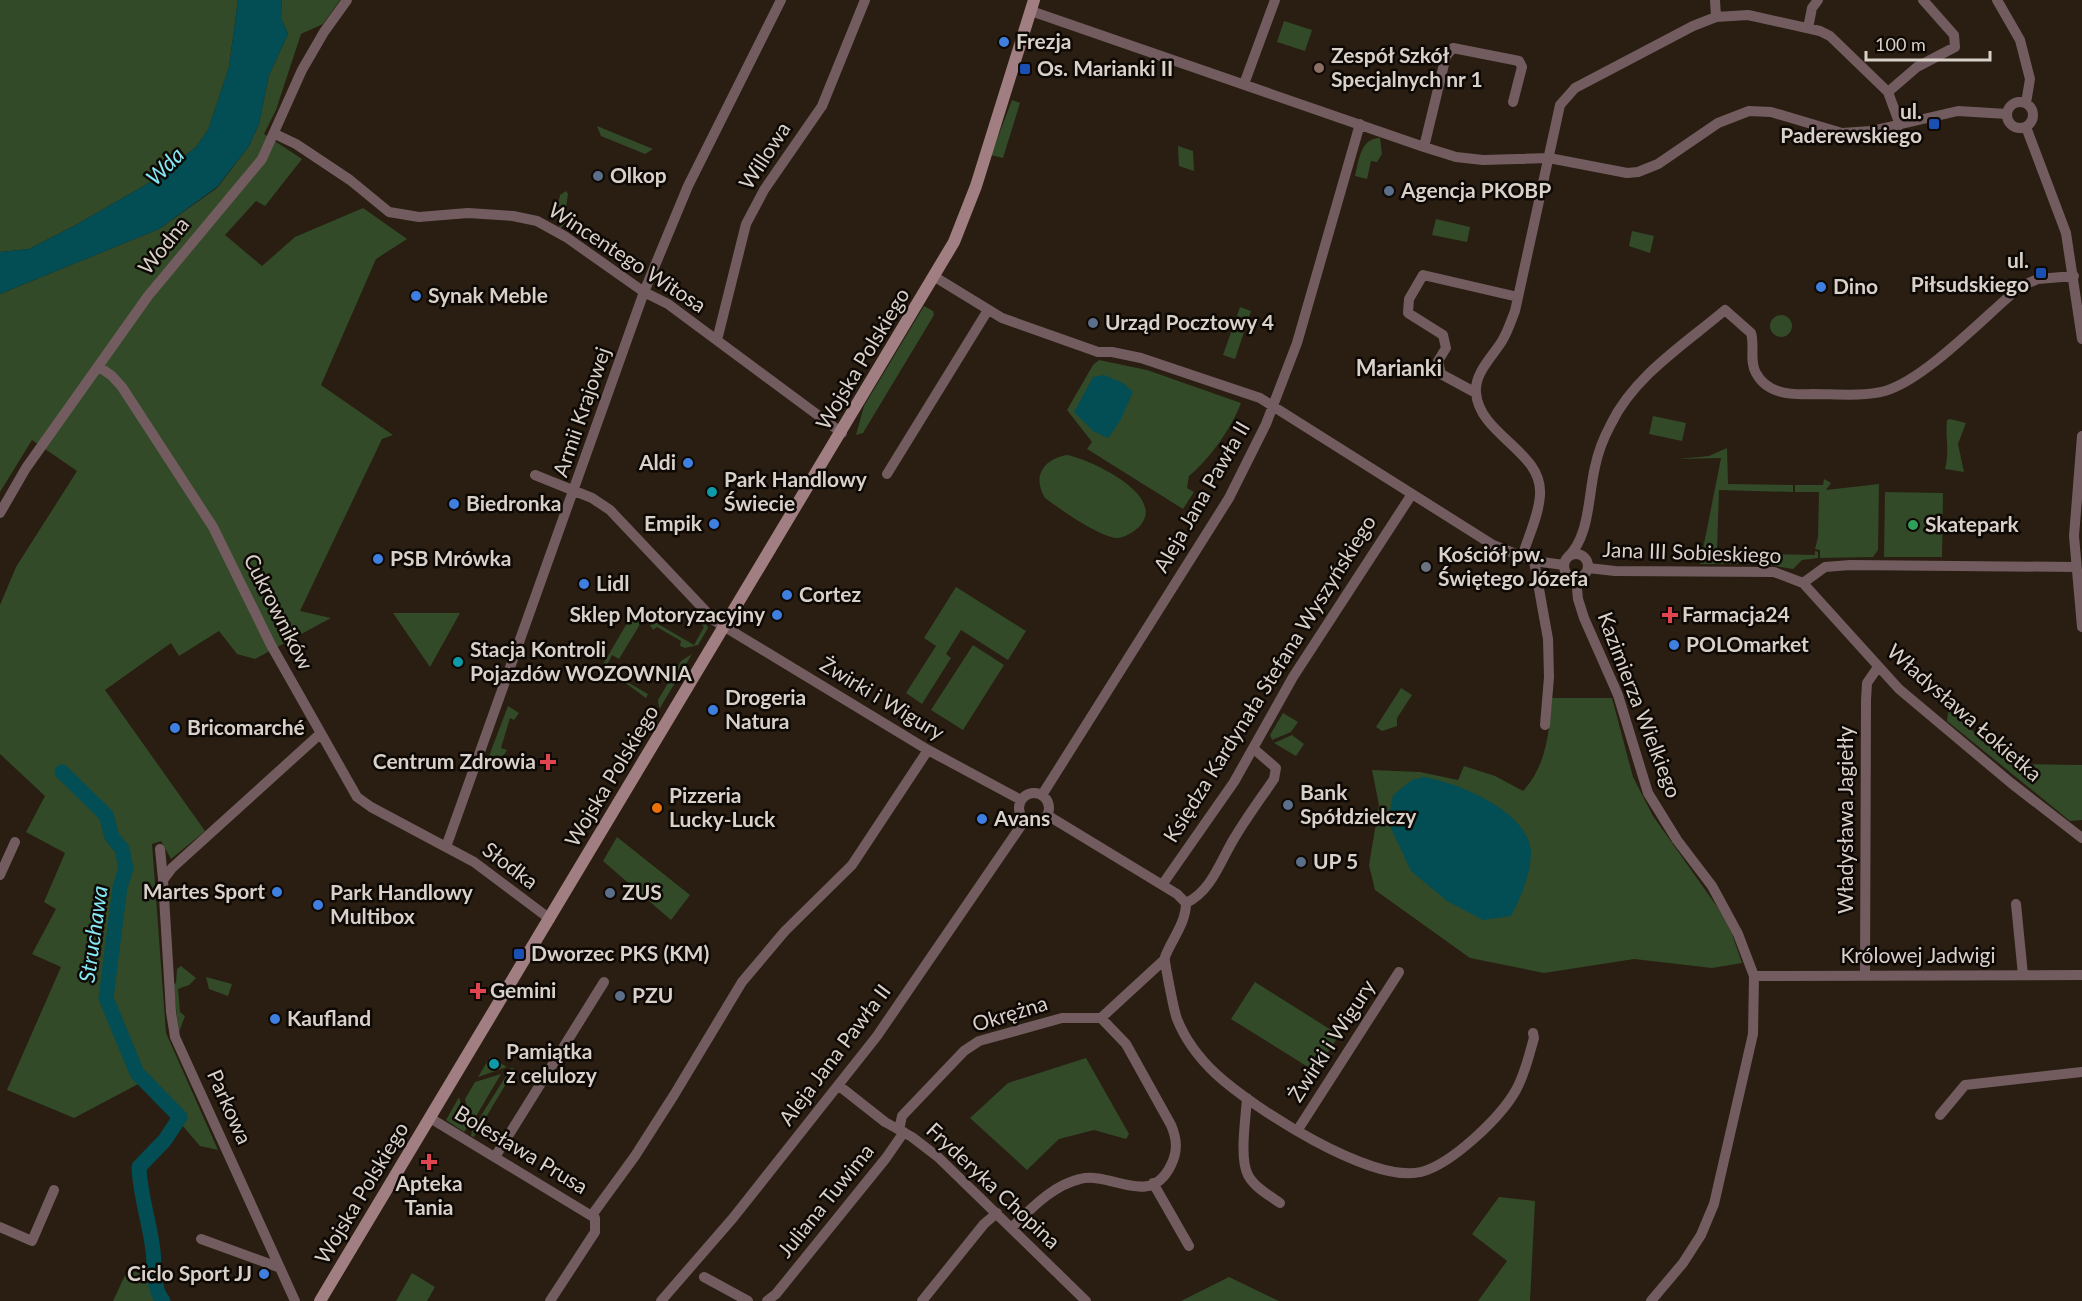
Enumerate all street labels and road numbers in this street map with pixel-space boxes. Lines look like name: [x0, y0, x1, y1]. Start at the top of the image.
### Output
street label: Willowa: [733, 117, 795, 194]
street label: Wincentego Witosa: [544, 196, 711, 317]
street label: Wodna: [132, 211, 193, 279]
street label: Wojska Polskiego: [810, 283, 914, 433]
street label: Armii Krajowej: [547, 343, 614, 480]
street label: Aleja Jana Pawła II: [1147, 416, 1254, 576]
street label: Księdza Kardynała Stefana Wyszyńskiego: [1157, 510, 1380, 846]
street label: Jana III Sobieskiego: [1602, 536, 1782, 567]
street label: Cukrowników: [239, 549, 319, 674]
street label: Kazimierza Wielkiego: [1593, 608, 1687, 801]
street label: Władysława Łokietka: [1883, 638, 2047, 786]
street label: Żwirki i Wigury: [816, 651, 949, 745]
street label: Wojska Polskiego: [559, 700, 663, 850]
street label: Władysława Jagiełły: [1832, 726, 1857, 914]
street label: Słodka: [478, 836, 543, 894]
street label: Królowej Jadwigi: [1840, 942, 1996, 967]
street label: Żwirki i Wigury: [1282, 974, 1380, 1106]
street label: Aleja Jana Pawła II: [773, 979, 895, 1130]
street label: Okrężna: [969, 989, 1050, 1036]
street label: Parkowa: [203, 1065, 258, 1148]
street label: Bolesława Prusa: [451, 1099, 593, 1198]
street label: Wojska Polskiego: [309, 1117, 413, 1267]
street label: Fryderyka Chopina: [922, 1117, 1066, 1253]
street label: Juliana Tuwima: [771, 1138, 878, 1262]

